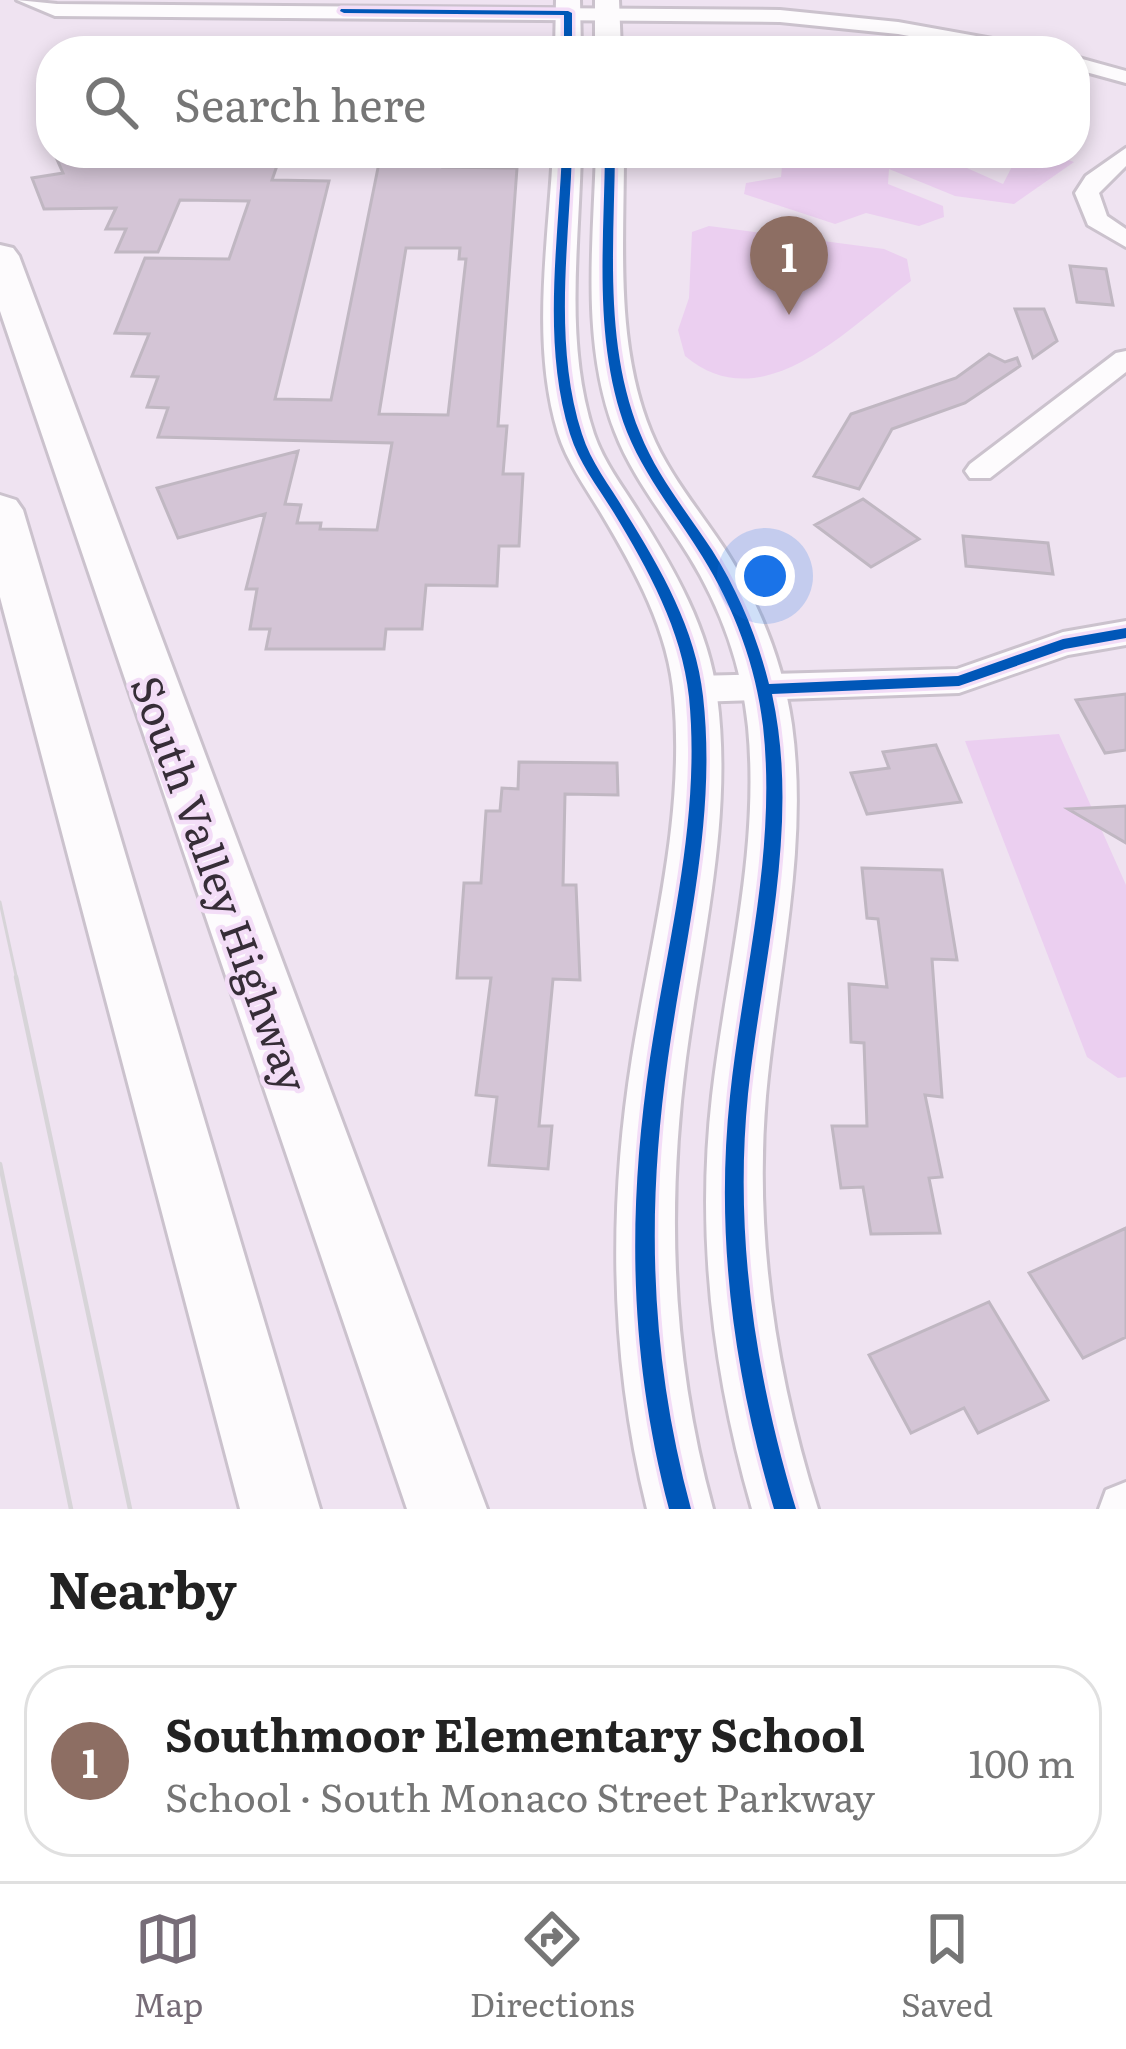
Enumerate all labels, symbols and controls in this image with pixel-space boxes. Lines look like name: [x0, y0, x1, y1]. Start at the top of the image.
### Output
search box: [36, 36, 1090, 168]
icon: search: [78, 69, 144, 135]
text: Search here: [174, 69, 426, 136]
pin: 1: [750, 216, 828, 315]
your location: [735, 546, 795, 606]
street label: South Valley Highway: [118, 666, 326, 1101]
text: Nearby: [48, 1549, 237, 1625]
text: Southmoor Elementary School: [165, 1699, 865, 1766]
text: 1: [82, 1732, 98, 1790]
text: 100 m: [968, 1732, 1075, 1790]
text: School · South Monaco Street Parkway: [165, 1766, 875, 1824]
tab: Map: [133, 1906, 203, 2027]
tab: Directions: [470, 1906, 635, 2027]
tab: Saved: [901, 1906, 993, 2027]

